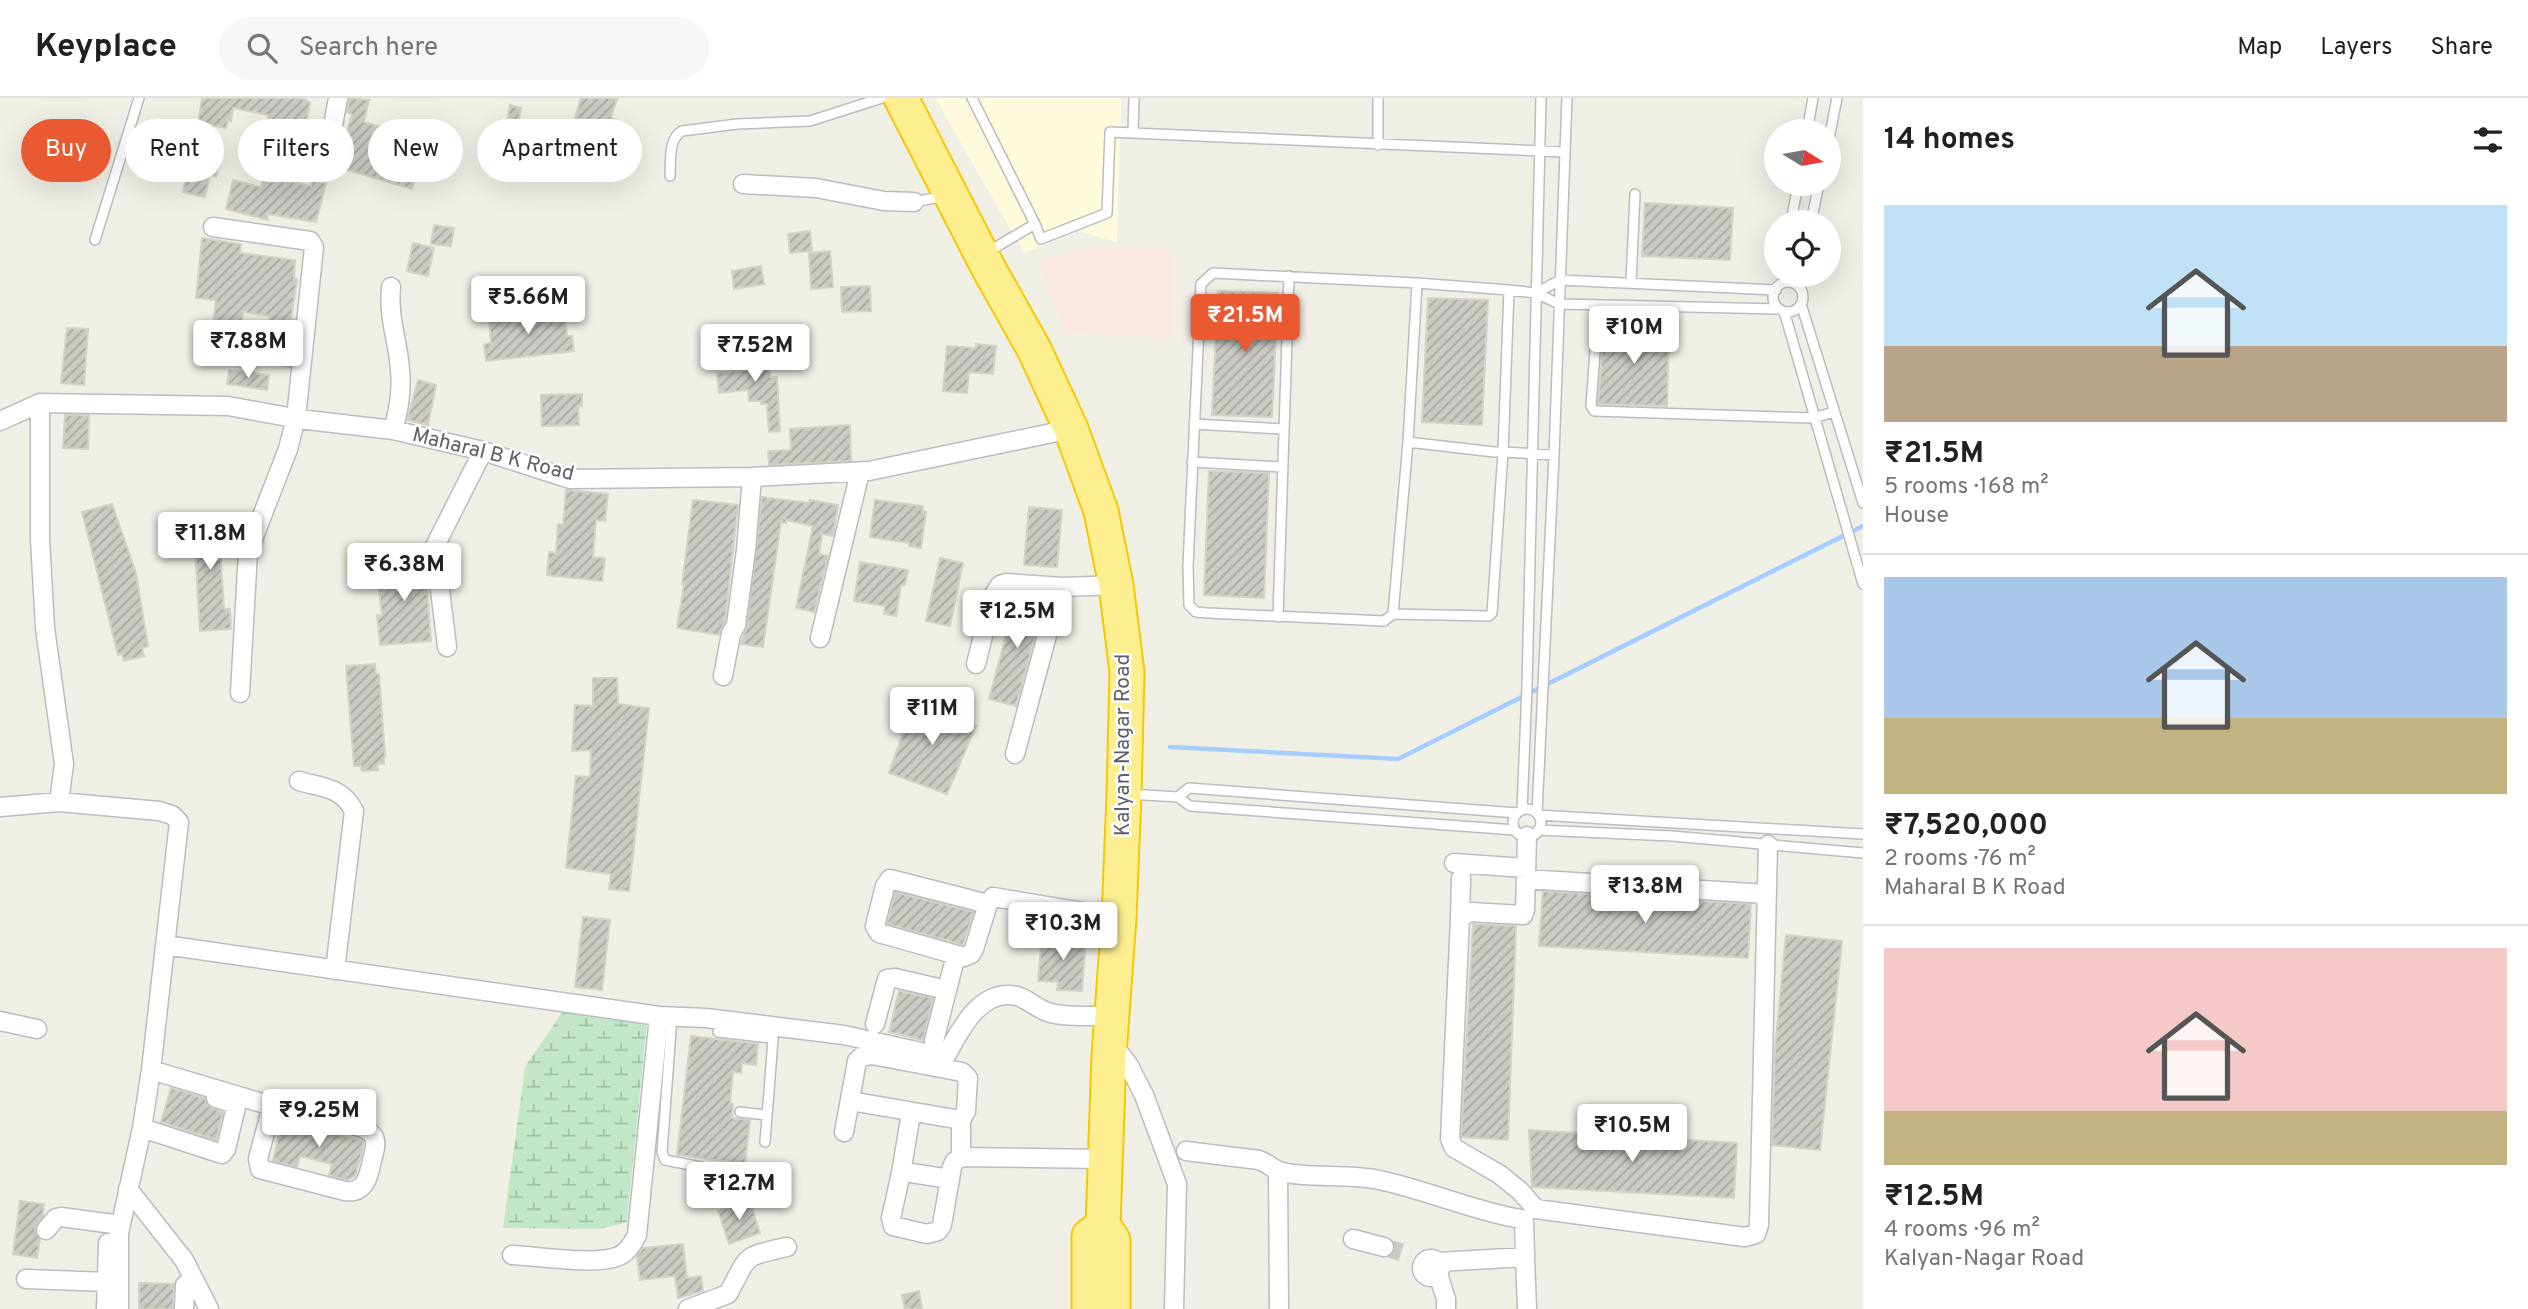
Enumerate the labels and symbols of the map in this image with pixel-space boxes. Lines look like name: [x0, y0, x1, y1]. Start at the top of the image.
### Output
north arrow: [1764, 119, 1841, 196]
pin: ₹5.66M: [471, 276, 585, 336]
pin: ₹21.5M: [1188, 294, 1302, 354]
pin: ₹10M: [1593, 306, 1675, 366]
pin: ₹7.88M: [191, 320, 305, 380]
pin: ₹7.52M: [698, 324, 812, 384]
street label: Maharal B K Road: [409, 422, 577, 488]
pin: ₹11.8M: [153, 512, 267, 572]
pin: ₹6.38M: [347, 544, 461, 603]
pin: ₹12.5M: [960, 590, 1074, 650]
street label: Kalyan-Nagar Road: [1110, 654, 1137, 836]
pin: ₹11M: [891, 688, 973, 747]
pin: ₹13.8M: [1588, 866, 1702, 925]
pin: ₹10.3M: [1006, 902, 1120, 962]
pin: ₹9.25M: [262, 1090, 376, 1149]
pin: ₹10.5M: [1575, 1104, 1689, 1164]
pin: ₹12.7M: [682, 1162, 796, 1222]

